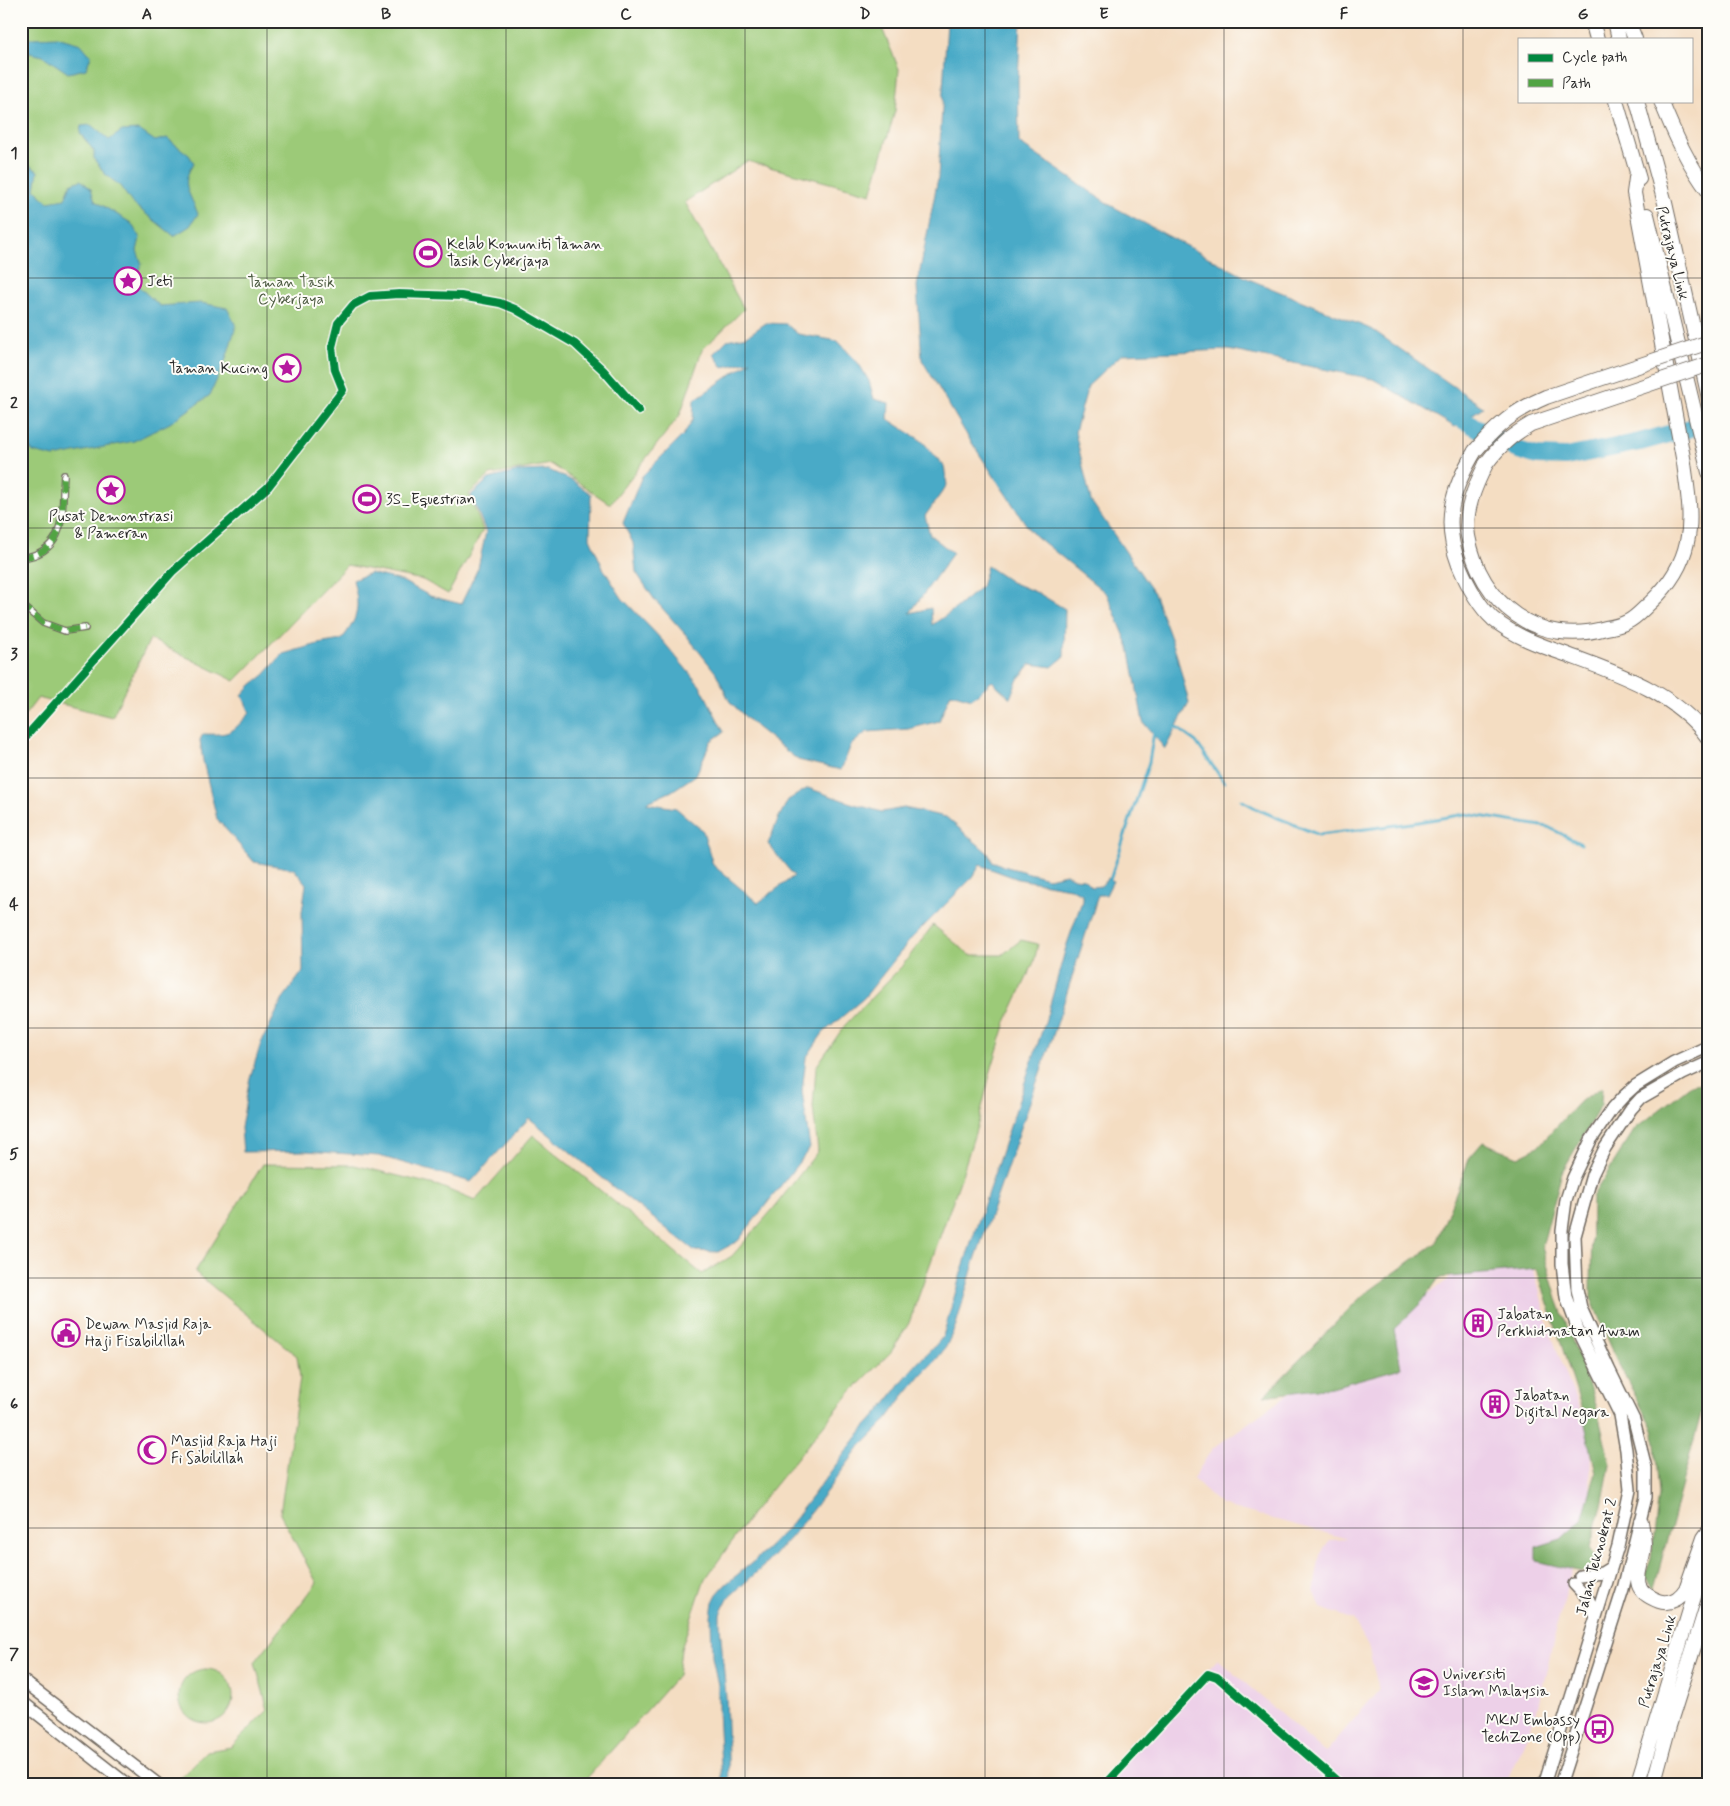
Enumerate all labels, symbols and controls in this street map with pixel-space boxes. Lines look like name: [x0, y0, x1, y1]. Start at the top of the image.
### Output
text: A: [142, 4, 152, 25]
text: B: [381, 4, 391, 25]
text: C: [620, 4, 632, 25]
text: D: [859, 4, 871, 25]
text: E: [1099, 4, 1109, 25]
text: F: [1340, 4, 1349, 25]
text: G: [1578, 4, 1589, 25]
legend: [1518, 38, 1692, 102]
text: Cycle path: [1562, 48, 1627, 68]
text: Path: [1562, 74, 1591, 94]
text: 1: [10, 143, 18, 164]
street label: Putrajaya Link: [1651, 204, 1694, 303]
place label: Kelab Komuniti Taman Tasik Cyberjaya: [447, 235, 603, 272]
sports icon: Kelab Komuniti Taman Tasik Cyberjaya: [413, 238, 443, 268]
place icon: Jeti: [113, 266, 143, 296]
place label: Jeti: [147, 272, 172, 292]
park label: Taman Tasik Cyberjaya: [248, 273, 334, 310]
place icon: Taman Kucing: [272, 353, 302, 383]
place label: Taman Kucing: [169, 359, 268, 379]
text: 2: [10, 393, 18, 414]
place icon: Pusat Demonstrasi & Pameran: [96, 475, 126, 505]
sports icon: 3S_Equestrian: [352, 484, 382, 514]
place label: 3S_Equestrian: [386, 490, 475, 510]
place label: Pusat Demonstrasi & Pameran: [49, 507, 173, 544]
text: 3: [10, 644, 18, 665]
text: 4: [9, 894, 19, 915]
text: 5: [9, 1144, 19, 1165]
place label: Jabatan Perkhidmatan Awam: [1497, 1305, 1640, 1342]
building icon: Jabatan Perkhidmatan Awam: [1463, 1308, 1493, 1338]
place label: Dewan Masjid Raja Haji Fisabilillah: [85, 1315, 212, 1352]
public building icon: Dewan Masjid Raja Haji Fisabilillah: [51, 1318, 81, 1348]
place label: Jabatan Digital Negara: [1514, 1386, 1610, 1424]
building icon: Jabatan Digital Negara: [1480, 1389, 1510, 1419]
text: 6: [10, 1394, 18, 1415]
place label: Masjid Raja Haji Fi Sabilillah: [171, 1432, 277, 1469]
mosque icon: Masjid Raja Haji Fi Sabilillah: [137, 1435, 167, 1465]
street label: Jalan Teknokrat 2: [1572, 1496, 1622, 1618]
street label: Putrajaya Link: [1634, 1612, 1682, 1710]
text: 7: [9, 1644, 19, 1665]
place label: Universiti Islam Malaysia: [1443, 1665, 1549, 1702]
school or university icon: Universiti Islam Malaysia: [1409, 1668, 1439, 1698]
place label: MKN Embassy TechZone (Opp): [1481, 1711, 1581, 1748]
bus stop icon: MKN Embassy TechZone (Opp): [1584, 1714, 1614, 1744]

